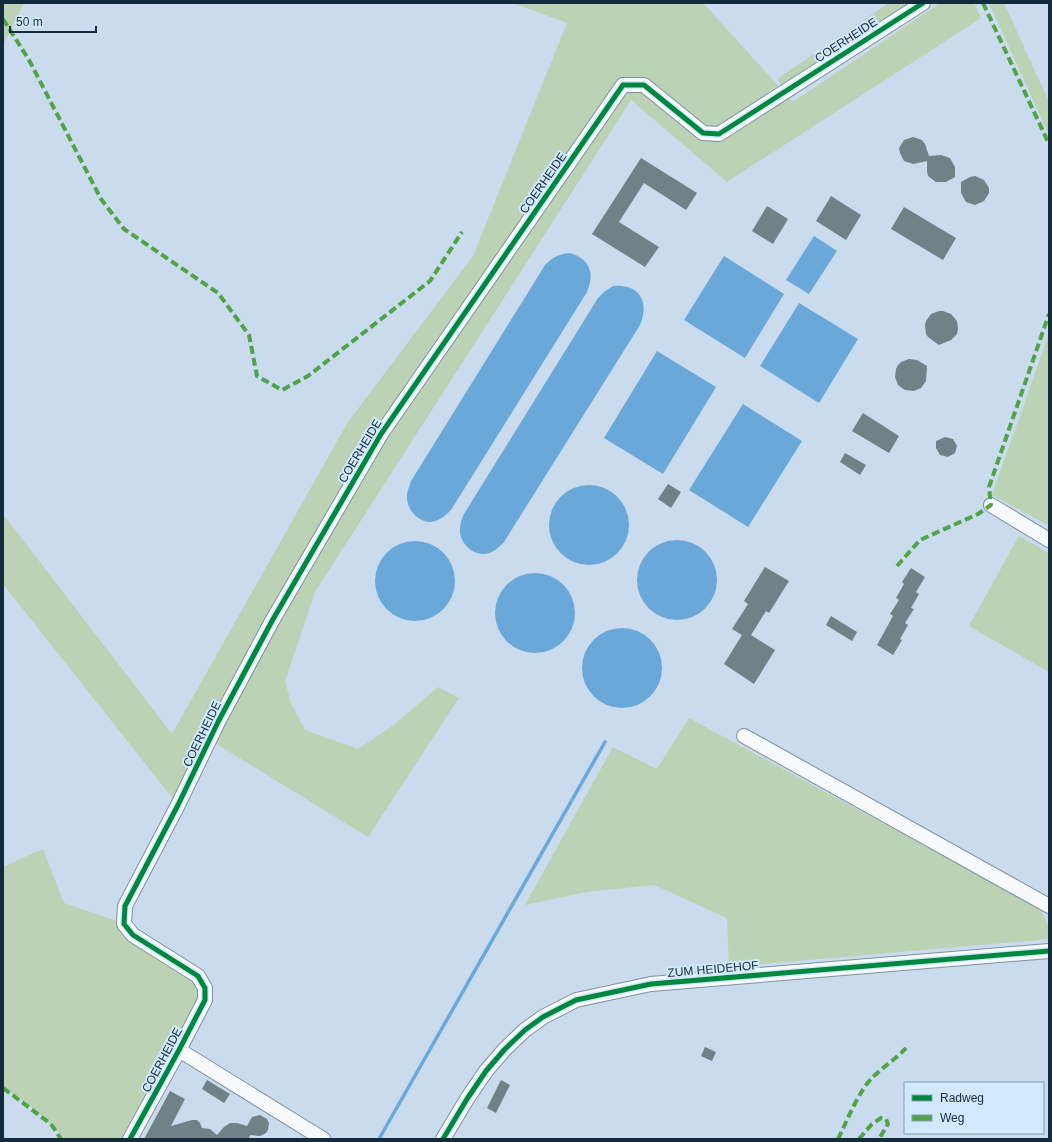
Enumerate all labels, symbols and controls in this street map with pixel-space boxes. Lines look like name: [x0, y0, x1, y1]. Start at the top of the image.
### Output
scale bar: [10, 8, 96, 34]
text: 50 m: [16, 15, 43, 29]
street label: COERHEIDE: [812, 15, 880, 65]
street label: COERHEIDE: [517, 150, 569, 216]
street label: COERHEIDE: [336, 417, 384, 485]
street label: COERHEIDE: [180, 699, 224, 769]
street label: ZUM HEIDEHOF: [667, 958, 759, 980]
street label: COERHEIDE: [139, 1025, 185, 1095]
legend: [904, 1082, 1044, 1134]
text: Radweg: [940, 1091, 984, 1105]
text: Weg: [940, 1111, 964, 1125]

